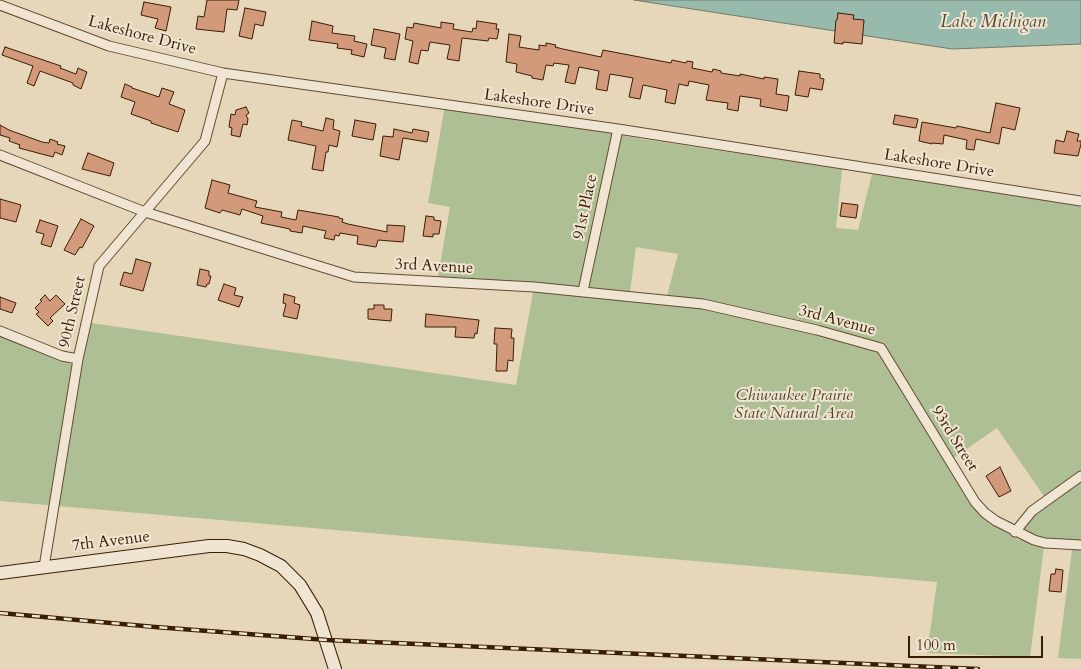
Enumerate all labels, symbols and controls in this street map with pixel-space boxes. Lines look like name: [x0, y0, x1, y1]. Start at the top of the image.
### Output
street label: Lakeshore Drive: [86, 12, 198, 60]
water label: Lake Michigan: [940, 12, 1046, 34]
street label: Lakeshore Drive: [483, 86, 595, 120]
street label: Lakeshore Drive: [883, 146, 995, 182]
street label: 91st Place: [570, 173, 602, 241]
street label: 3rd Avenue: [394, 255, 474, 279]
street label: 90th Street: [55, 274, 91, 350]
street label: 3rd Avenue: [796, 302, 878, 340]
park label: Chiwaukee Prairie State Natural Area: [734, 386, 854, 424]
street label: 93rd Street: [926, 403, 982, 475]
street label: 7th Avenue: [71, 528, 151, 556]
scale bar: [911, 626, 1046, 658]
text: 100 m: [916, 635, 956, 655]

